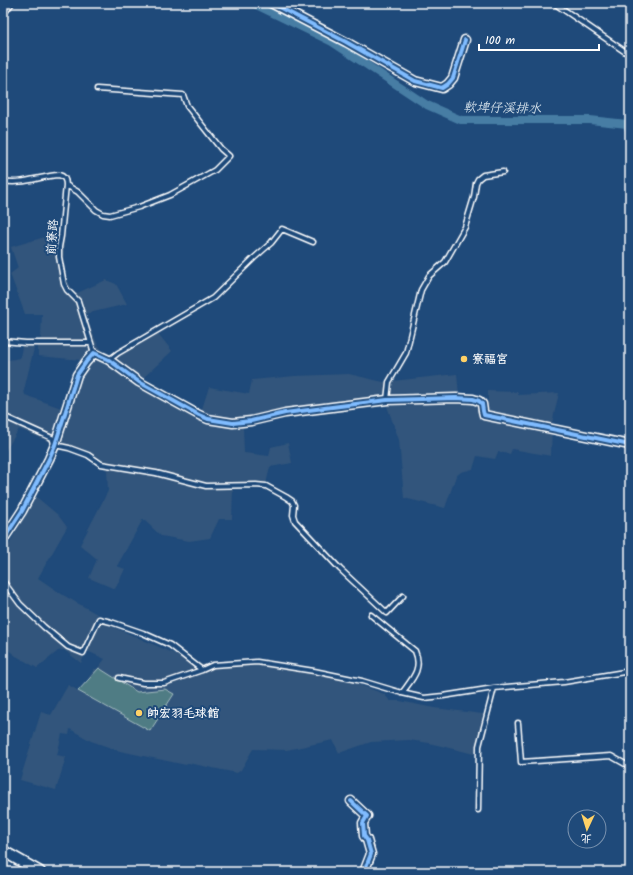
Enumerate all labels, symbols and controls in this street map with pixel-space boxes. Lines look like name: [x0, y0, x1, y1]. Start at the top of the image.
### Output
scale bar: [479, 26, 599, 52]
text: 100 m: [485, 31, 516, 50]
water label: 軟埤仔溪排水: [463, 97, 542, 120]
street label: 前寮路: [42, 218, 63, 256]
place label: 寮福宮: [472, 350, 508, 369]
marker: 寮福宮: [459, 354, 469, 364]
place label: 帥宏羽毛球館: [147, 704, 220, 723]
marker: 帥宏羽毛球館: [134, 708, 144, 718]
north arrow: [567, 809, 607, 849]
text: 北: [580, 829, 592, 847]

